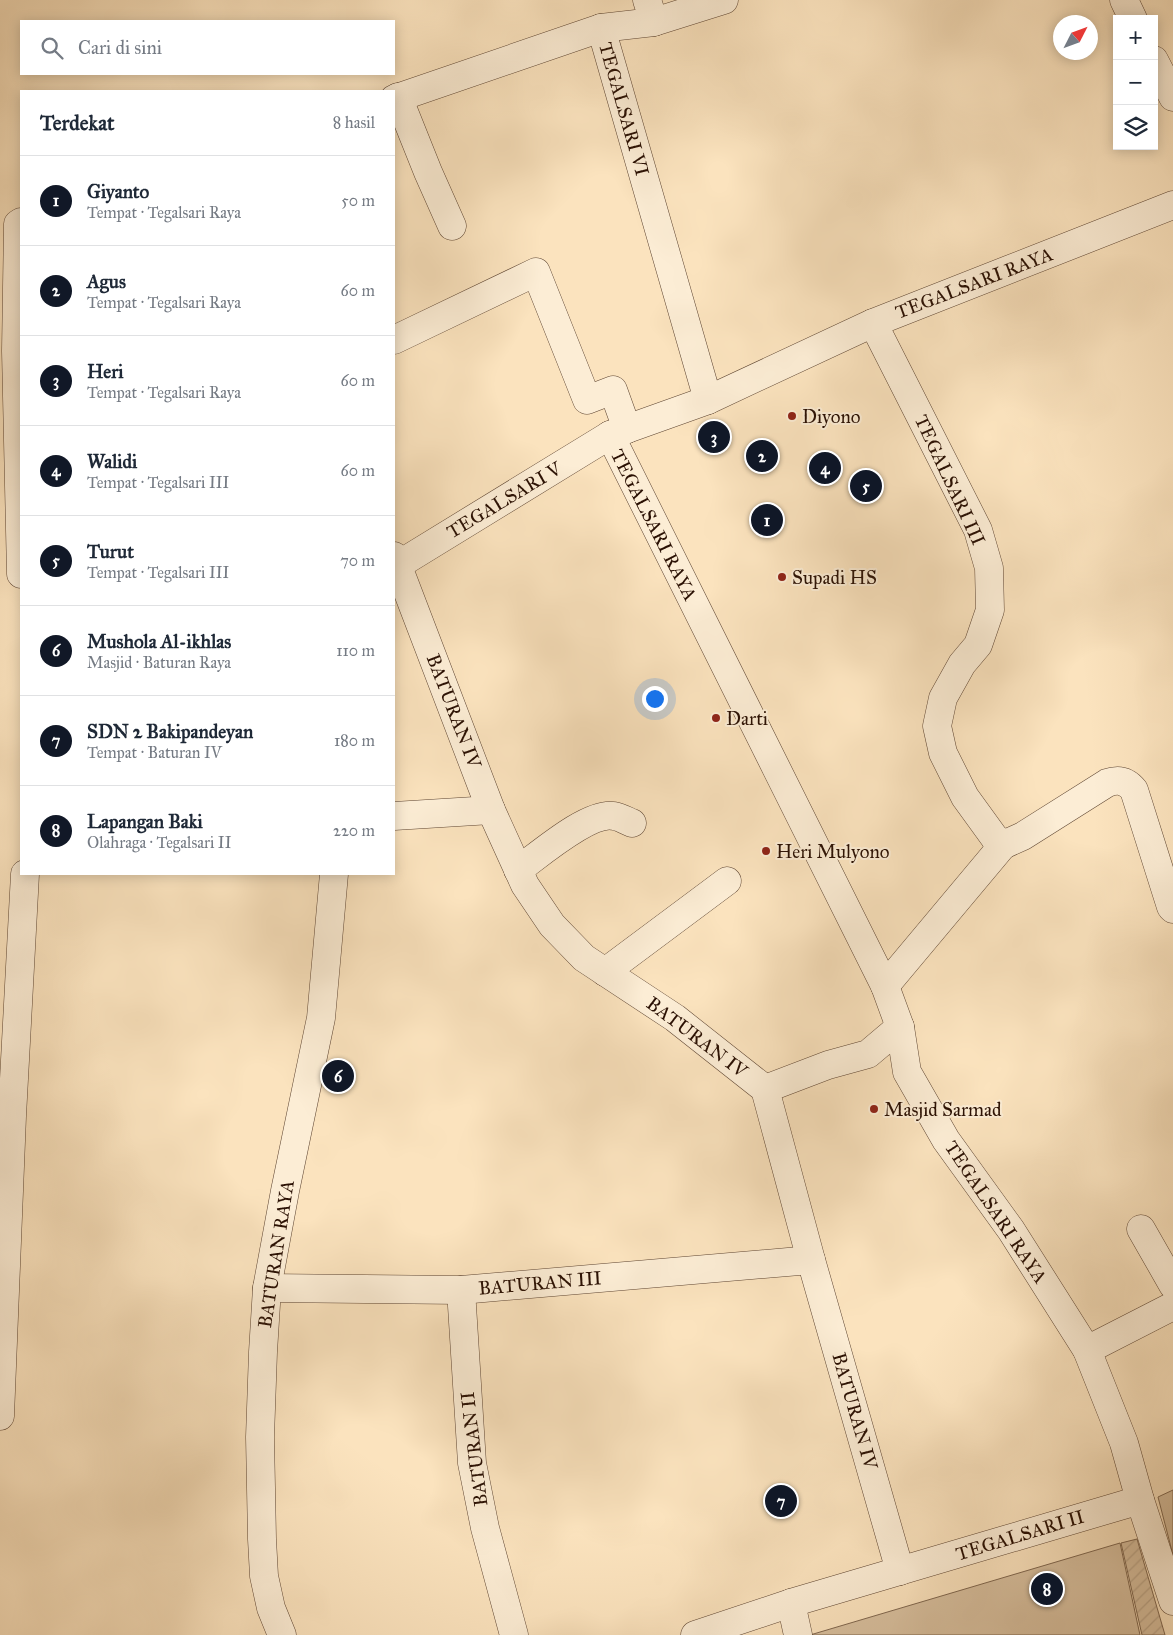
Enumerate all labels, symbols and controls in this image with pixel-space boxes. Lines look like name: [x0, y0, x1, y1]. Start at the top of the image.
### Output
north arrow: [1053, 15, 1098, 60]
map controls: [1113, 15, 1158, 150]
button: +: [1113, 15, 1158, 60]
search box: [20, 20, 395, 75]
icon: search: [38, 34, 66, 62]
text: Cari di sini: [78, 36, 162, 59]
street label: TEGALSARI VI: [594, 39, 654, 179]
button: −: [1113, 60, 1158, 105]
button: layers: [1113, 105, 1158, 150]
text: Terdekat: [40, 110, 114, 136]
text: 8 hasil: [333, 113, 375, 132]
text: Giyanto: [87, 180, 149, 203]
text: 1: [53, 191, 59, 210]
text: 50 m: [341, 191, 375, 210]
text: Tempat · Tegalsari Raya: [87, 203, 241, 222]
street label: TEGALSARI RAYA: [892, 242, 1056, 324]
text: Agus: [87, 270, 126, 293]
text: 2: [52, 281, 60, 300]
text: 60 m: [341, 281, 375, 300]
text: Tempat · Tegalsari Raya: [87, 293, 241, 312]
text: Heri: [87, 360, 124, 383]
text: 3: [53, 371, 59, 390]
text: 60 m: [341, 371, 375, 390]
text: Tempat · Tegalsari Raya: [87, 383, 241, 402]
place label: Diyono: [802, 405, 861, 428]
marker: Diyono: [786, 410, 798, 422]
street label: TEGALSARI III: [910, 411, 990, 549]
pin: 3: [698, 418, 730, 456]
pin: 2: [746, 437, 778, 475]
street label: TEGALSARI RAYA: [606, 445, 702, 605]
pin: 4: [809, 449, 841, 487]
text: Walidi: [87, 450, 137, 473]
street label: TEGALSARI V: [442, 456, 566, 543]
text: 4: [52, 461, 60, 480]
text: 60 m: [341, 461, 375, 480]
pin: 5: [850, 467, 882, 505]
text: Tempat · Tegalsari III: [87, 473, 229, 492]
pin: 1: [751, 501, 783, 539]
text: Turut: [87, 540, 134, 563]
text: 5: [52, 551, 60, 570]
text: 70 m: [340, 551, 375, 570]
text: Tempat · Tegalsari III: [87, 563, 229, 582]
place label: Supadi HS: [792, 566, 877, 589]
marker: Supadi HS: [776, 571, 788, 583]
text: Mushola Al-ikhlas: [87, 630, 231, 653]
text: 6: [52, 641, 60, 660]
text: 110 m: [336, 641, 375, 660]
street label: BATURAN IV: [422, 651, 487, 772]
text: Masjid · Baturan Raya: [87, 653, 231, 672]
your location: [642, 686, 668, 712]
place label: Darti: [726, 707, 768, 730]
marker: Darti: [710, 712, 722, 724]
text: SDN 2 Bakipandeyan: [87, 720, 253, 743]
text: 7: [52, 731, 60, 750]
text: 180 m: [334, 731, 375, 750]
text: Tempat · Baturan IV: [87, 743, 222, 762]
text: Lapangan Baki: [87, 810, 203, 833]
text: 8: [52, 821, 60, 840]
text: 220 m: [333, 821, 375, 840]
text: Olahraga · Tegalsari II: [87, 833, 232, 852]
place label: Heri Mulyono: [776, 840, 890, 863]
marker: Heri Mulyono: [760, 845, 772, 857]
street label: BATURAN IV: [642, 992, 753, 1083]
pin: 6: [322, 1057, 354, 1095]
place label: Masjid Sarmad: [884, 1098, 1002, 1121]
marker: Masjid Sarmad: [868, 1103, 880, 1115]
street label: TEGALSARI RAYA: [940, 1136, 1052, 1288]
street label: BATURAN RAYA: [253, 1178, 299, 1330]
street label: BATURAN III: [477, 1266, 603, 1300]
street label: BATURAN IV: [827, 1350, 883, 1473]
street label: BATURAN II: [456, 1390, 492, 1508]
pin: 7: [765, 1482, 797, 1520]
street label: TEGALSARI II: [953, 1505, 1087, 1565]
pin: 8: [1031, 1570, 1063, 1608]

